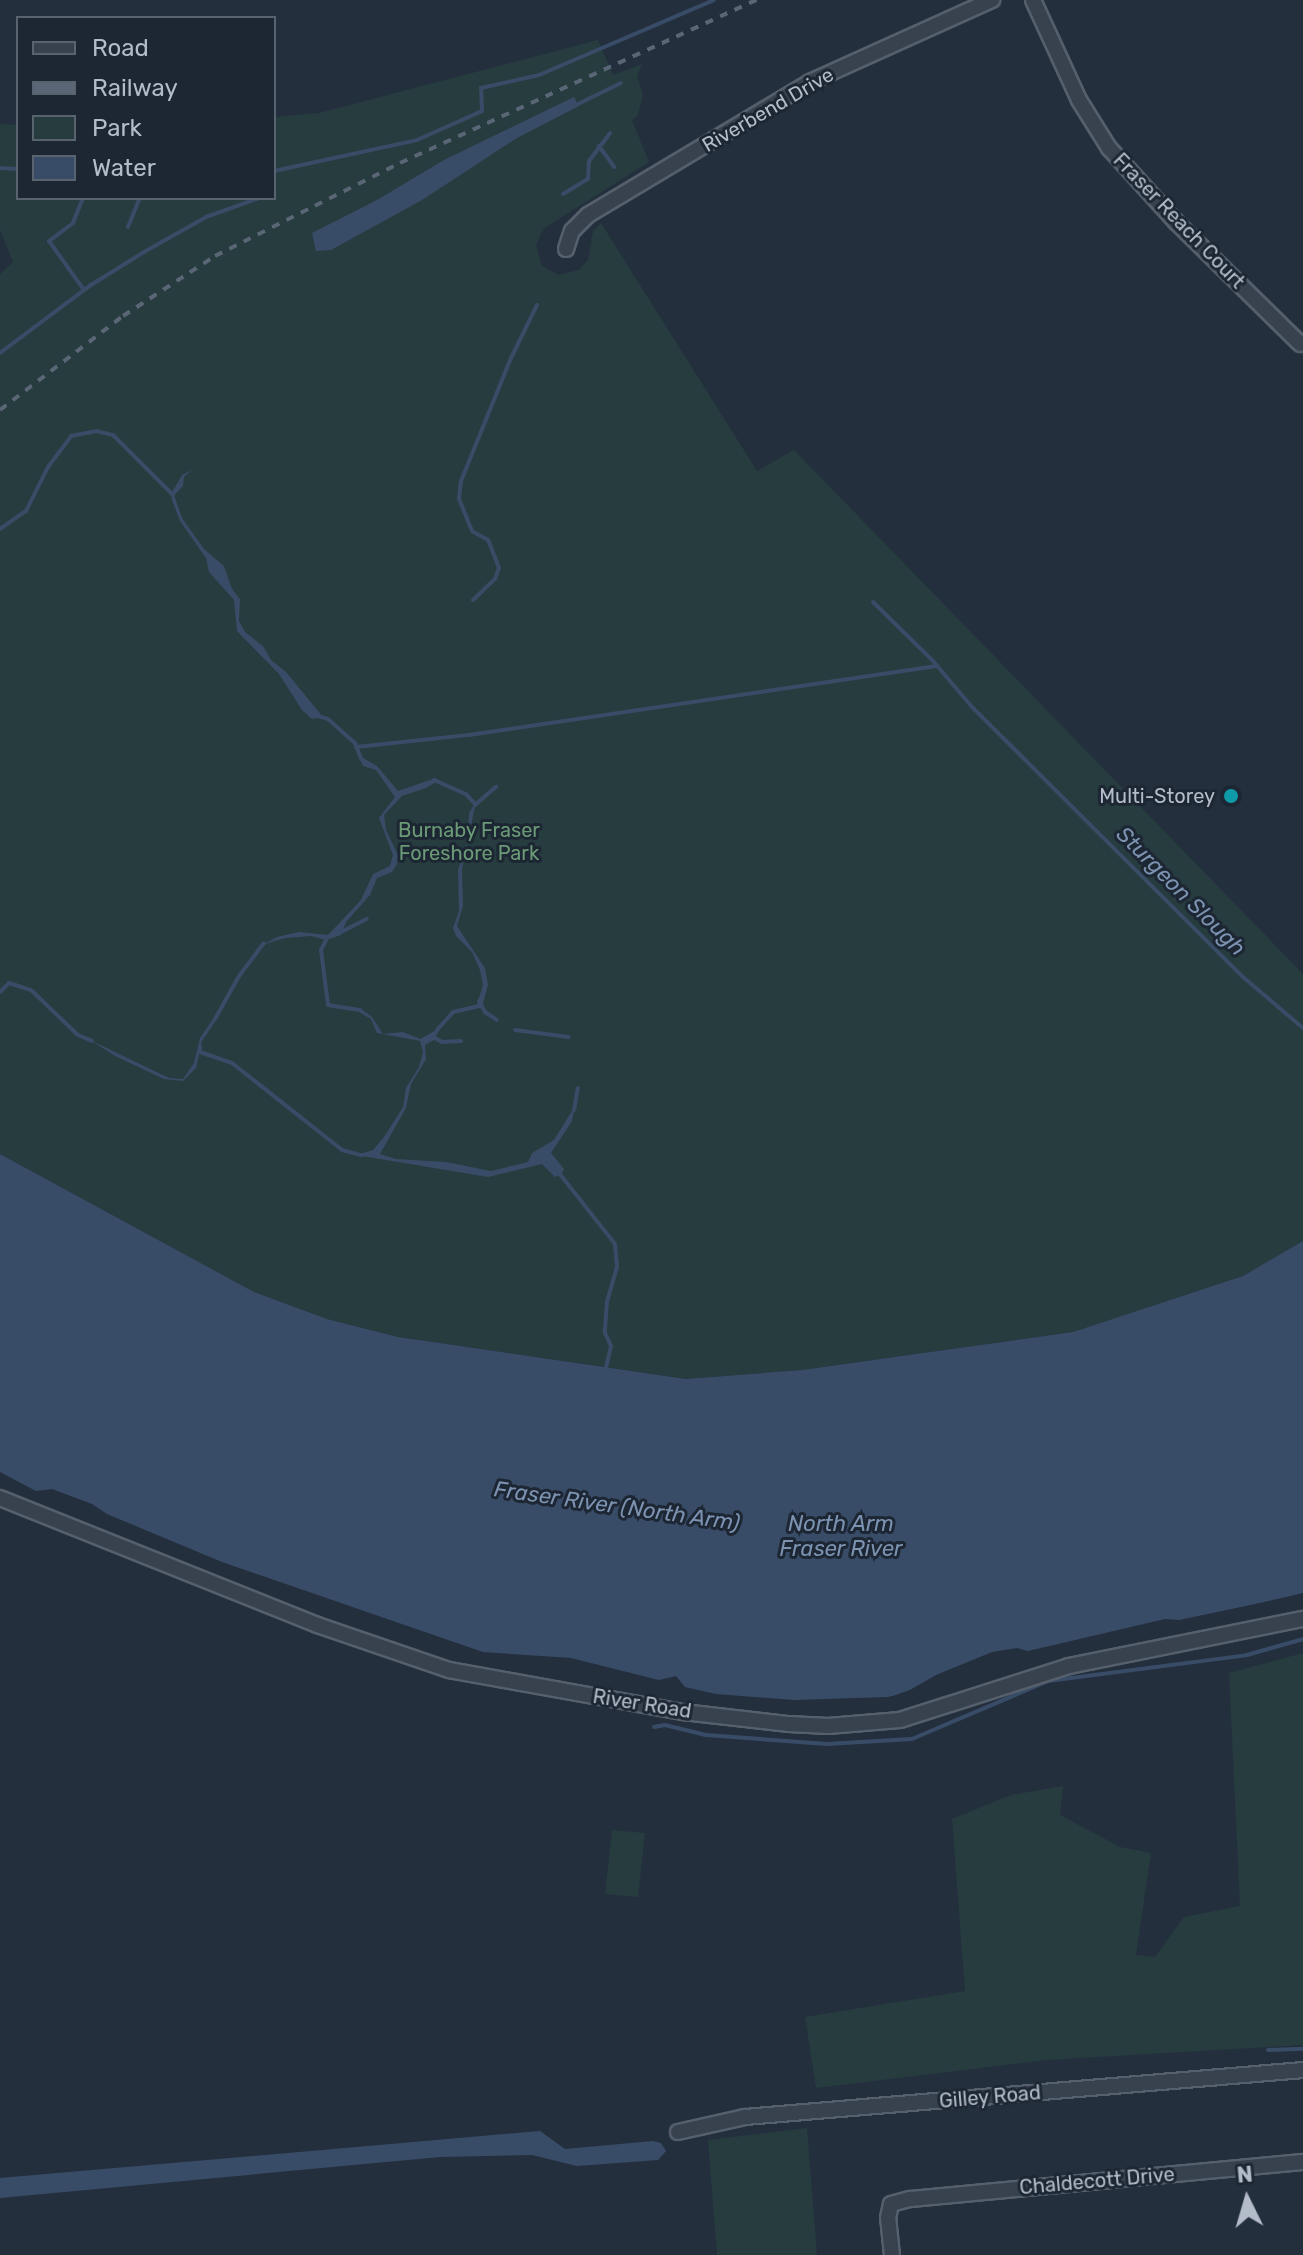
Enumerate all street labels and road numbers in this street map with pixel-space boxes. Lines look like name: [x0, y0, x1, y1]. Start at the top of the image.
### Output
street label: Riverbend Drive: [698, 63, 838, 157]
street label: Fraser Reach Court: [1108, 148, 1250, 294]
street label: River Road: [591, 1684, 693, 1724]
street label: Gilley Road: [938, 2081, 1042, 2113]
street label: Chaldecott Drive: [1018, 2162, 1176, 2200]

